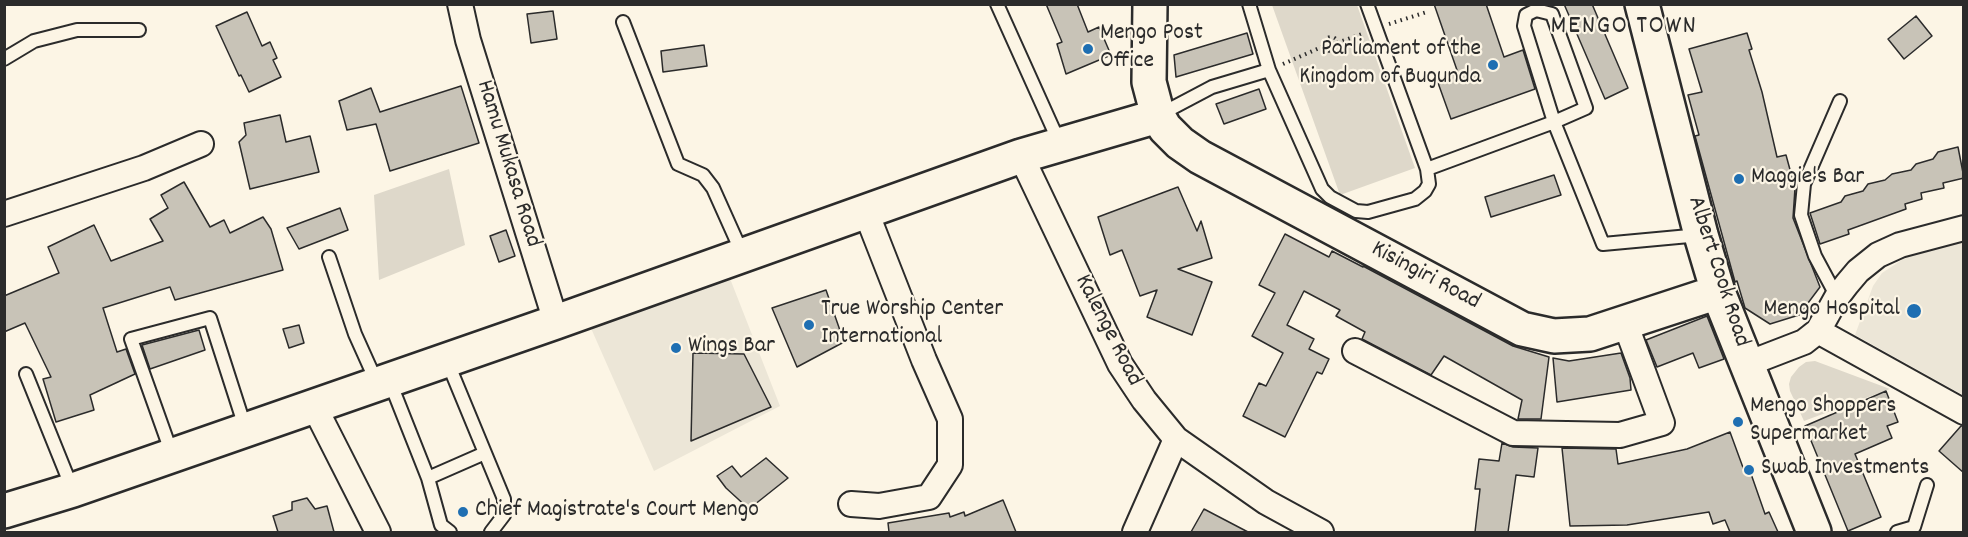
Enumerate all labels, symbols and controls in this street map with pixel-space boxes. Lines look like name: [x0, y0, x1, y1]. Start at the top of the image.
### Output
district label: MENGO TOWN: [1551, 12, 1697, 44]
place label: Mengo Post Office: [1100, 21, 1203, 77]
place label: Parliament of the Kingdom of Bugunda: [1299, 37, 1481, 93]
marker: Mengo Post Office: [1081, 42, 1095, 56]
marker: Parliament of the Kingdom of Bugunda: [1486, 58, 1500, 72]
street label: Hamu Mukasa Road: [468, 77, 546, 251]
place label: Maggie's Bar: [1751, 165, 1864, 193]
marker: Maggie's Bar: [1732, 172, 1746, 186]
street label: Albert Cook Road: [1679, 193, 1755, 351]
street label: Kisingiri Road: [1365, 236, 1485, 318]
street label: Kalenge Road: [1067, 270, 1147, 392]
place label: True Worship Center International: [821, 297, 1003, 353]
place label: Mengo Hospital: [1763, 297, 1900, 325]
marker: Mengo Hospital: [1905, 302, 1923, 320]
marker: True Worship Center International: [802, 318, 816, 332]
place label: Wings Bar: [688, 334, 775, 362]
marker: Wings Bar: [669, 341, 683, 355]
place label: Mengo Shoppers Supermarket: [1750, 394, 1896, 450]
marker: Mengo Shoppers Supermarket: [1731, 415, 1745, 429]
place label: Swab Investments: [1761, 456, 1929, 484]
marker: Swab Investments: [1742, 463, 1756, 477]
place label: Chief Magistrate's Court Mengo: [475, 498, 759, 526]
marker: Chief Magistrate's Court Mengo: [456, 505, 470, 519]

